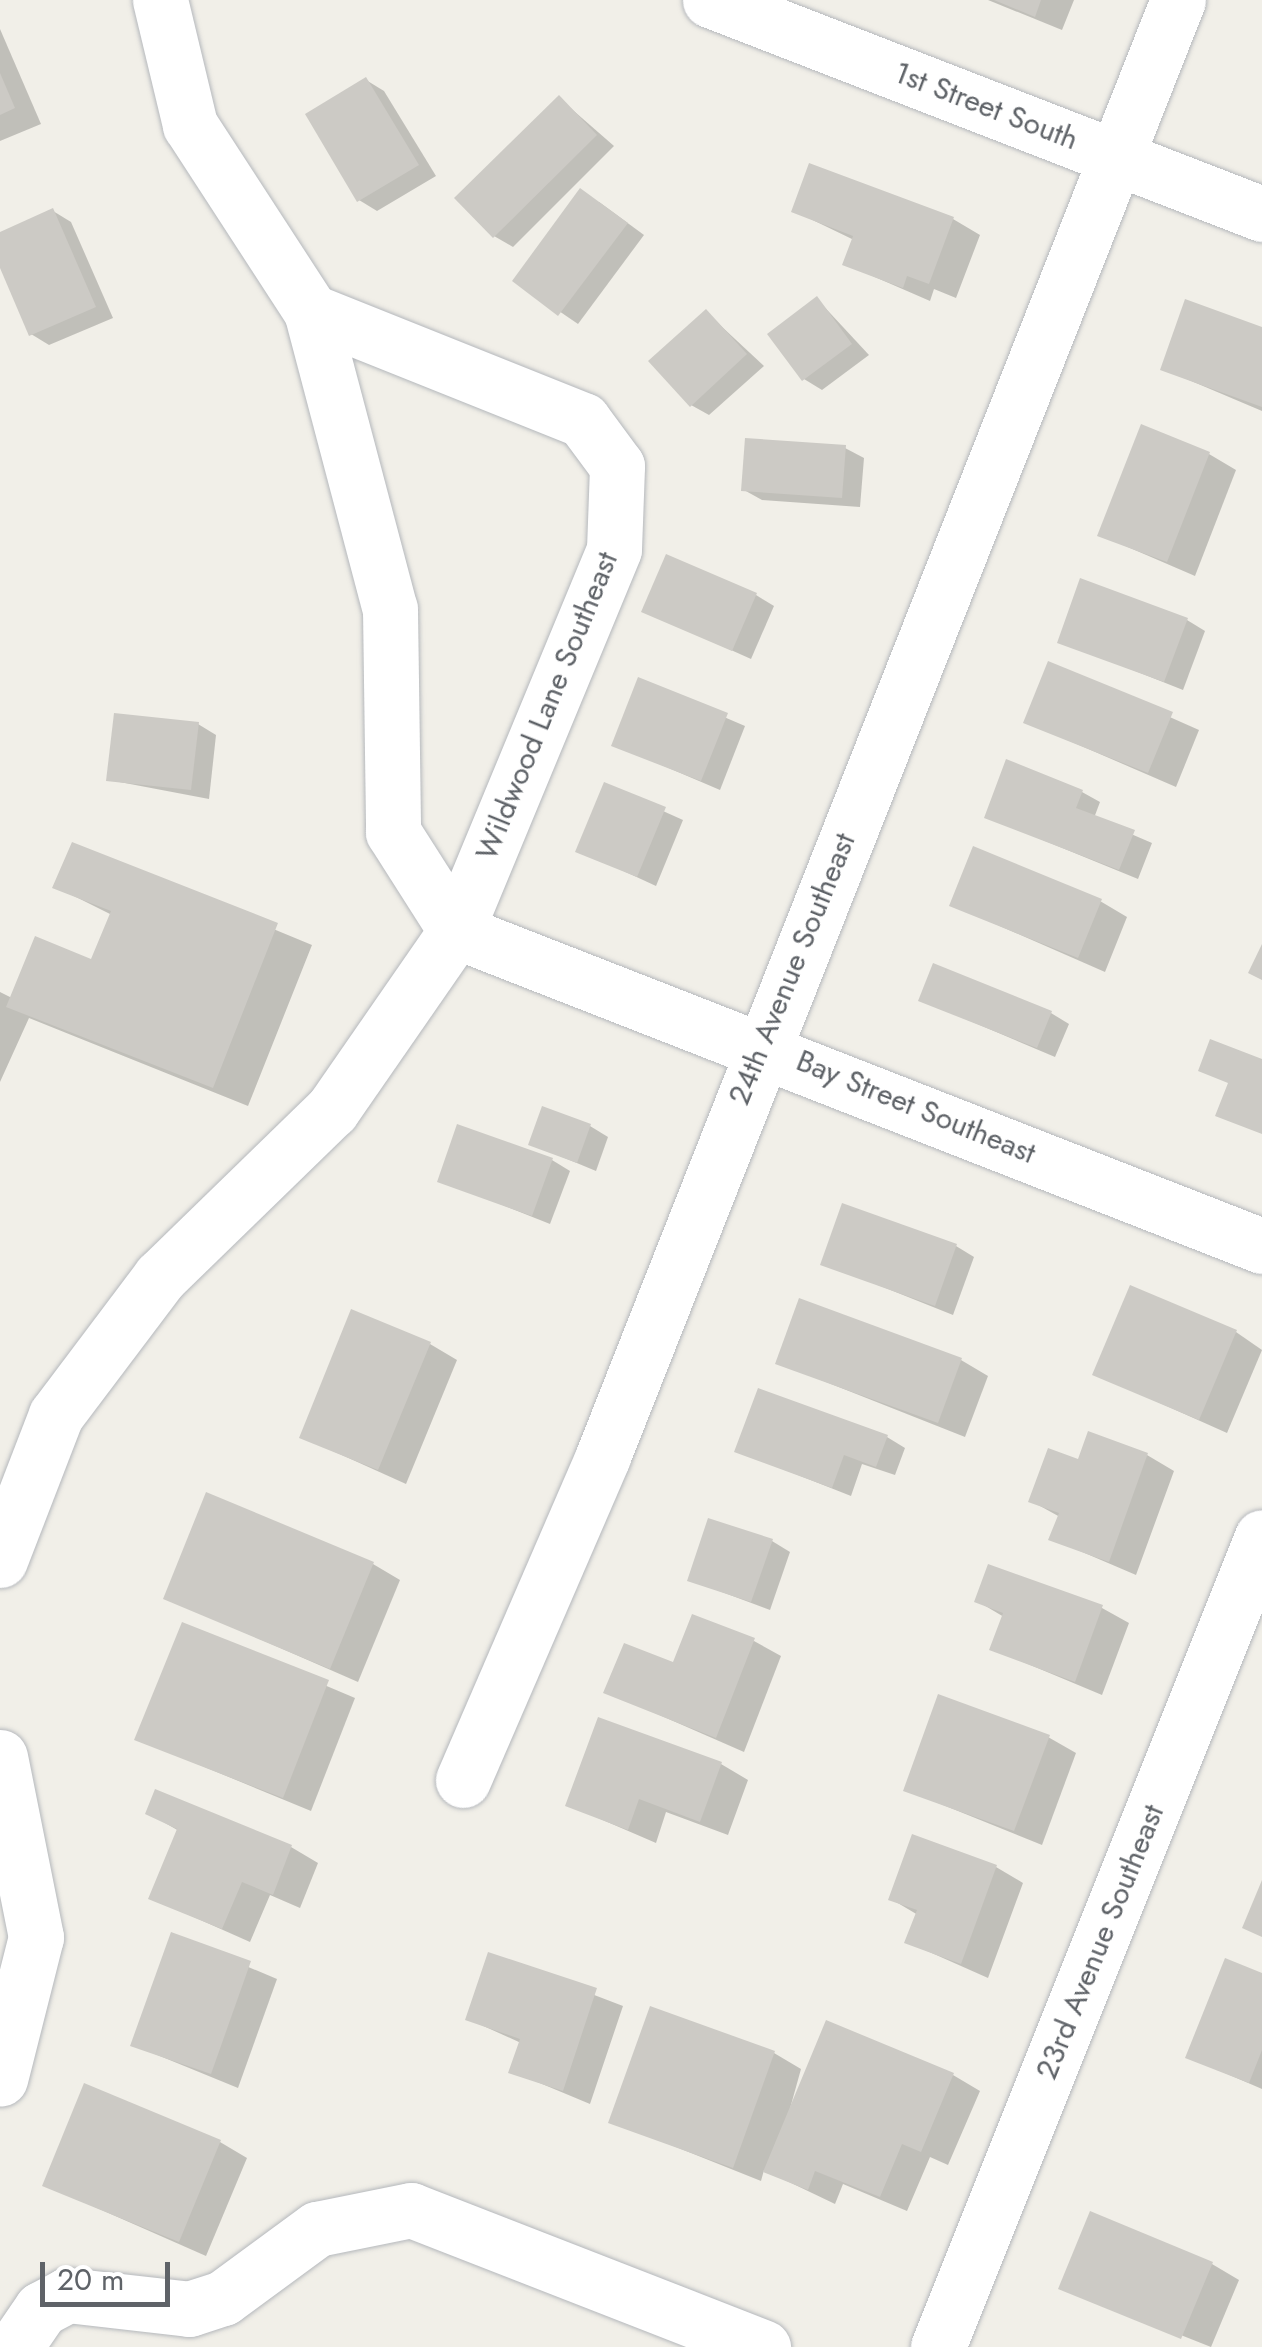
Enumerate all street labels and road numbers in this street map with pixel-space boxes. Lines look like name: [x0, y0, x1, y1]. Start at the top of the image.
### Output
street label: 1st Street South: [889, 54, 1083, 158]
street label: Wildwood Lane Southeast: [469, 547, 625, 865]
street label: 24th Avenue Southeast: [721, 828, 863, 1110]
street label: Bay Street Southeast: [791, 1043, 1041, 1171]
street label: 23rd Avenue Southeast: [1028, 1799, 1172, 2085]

